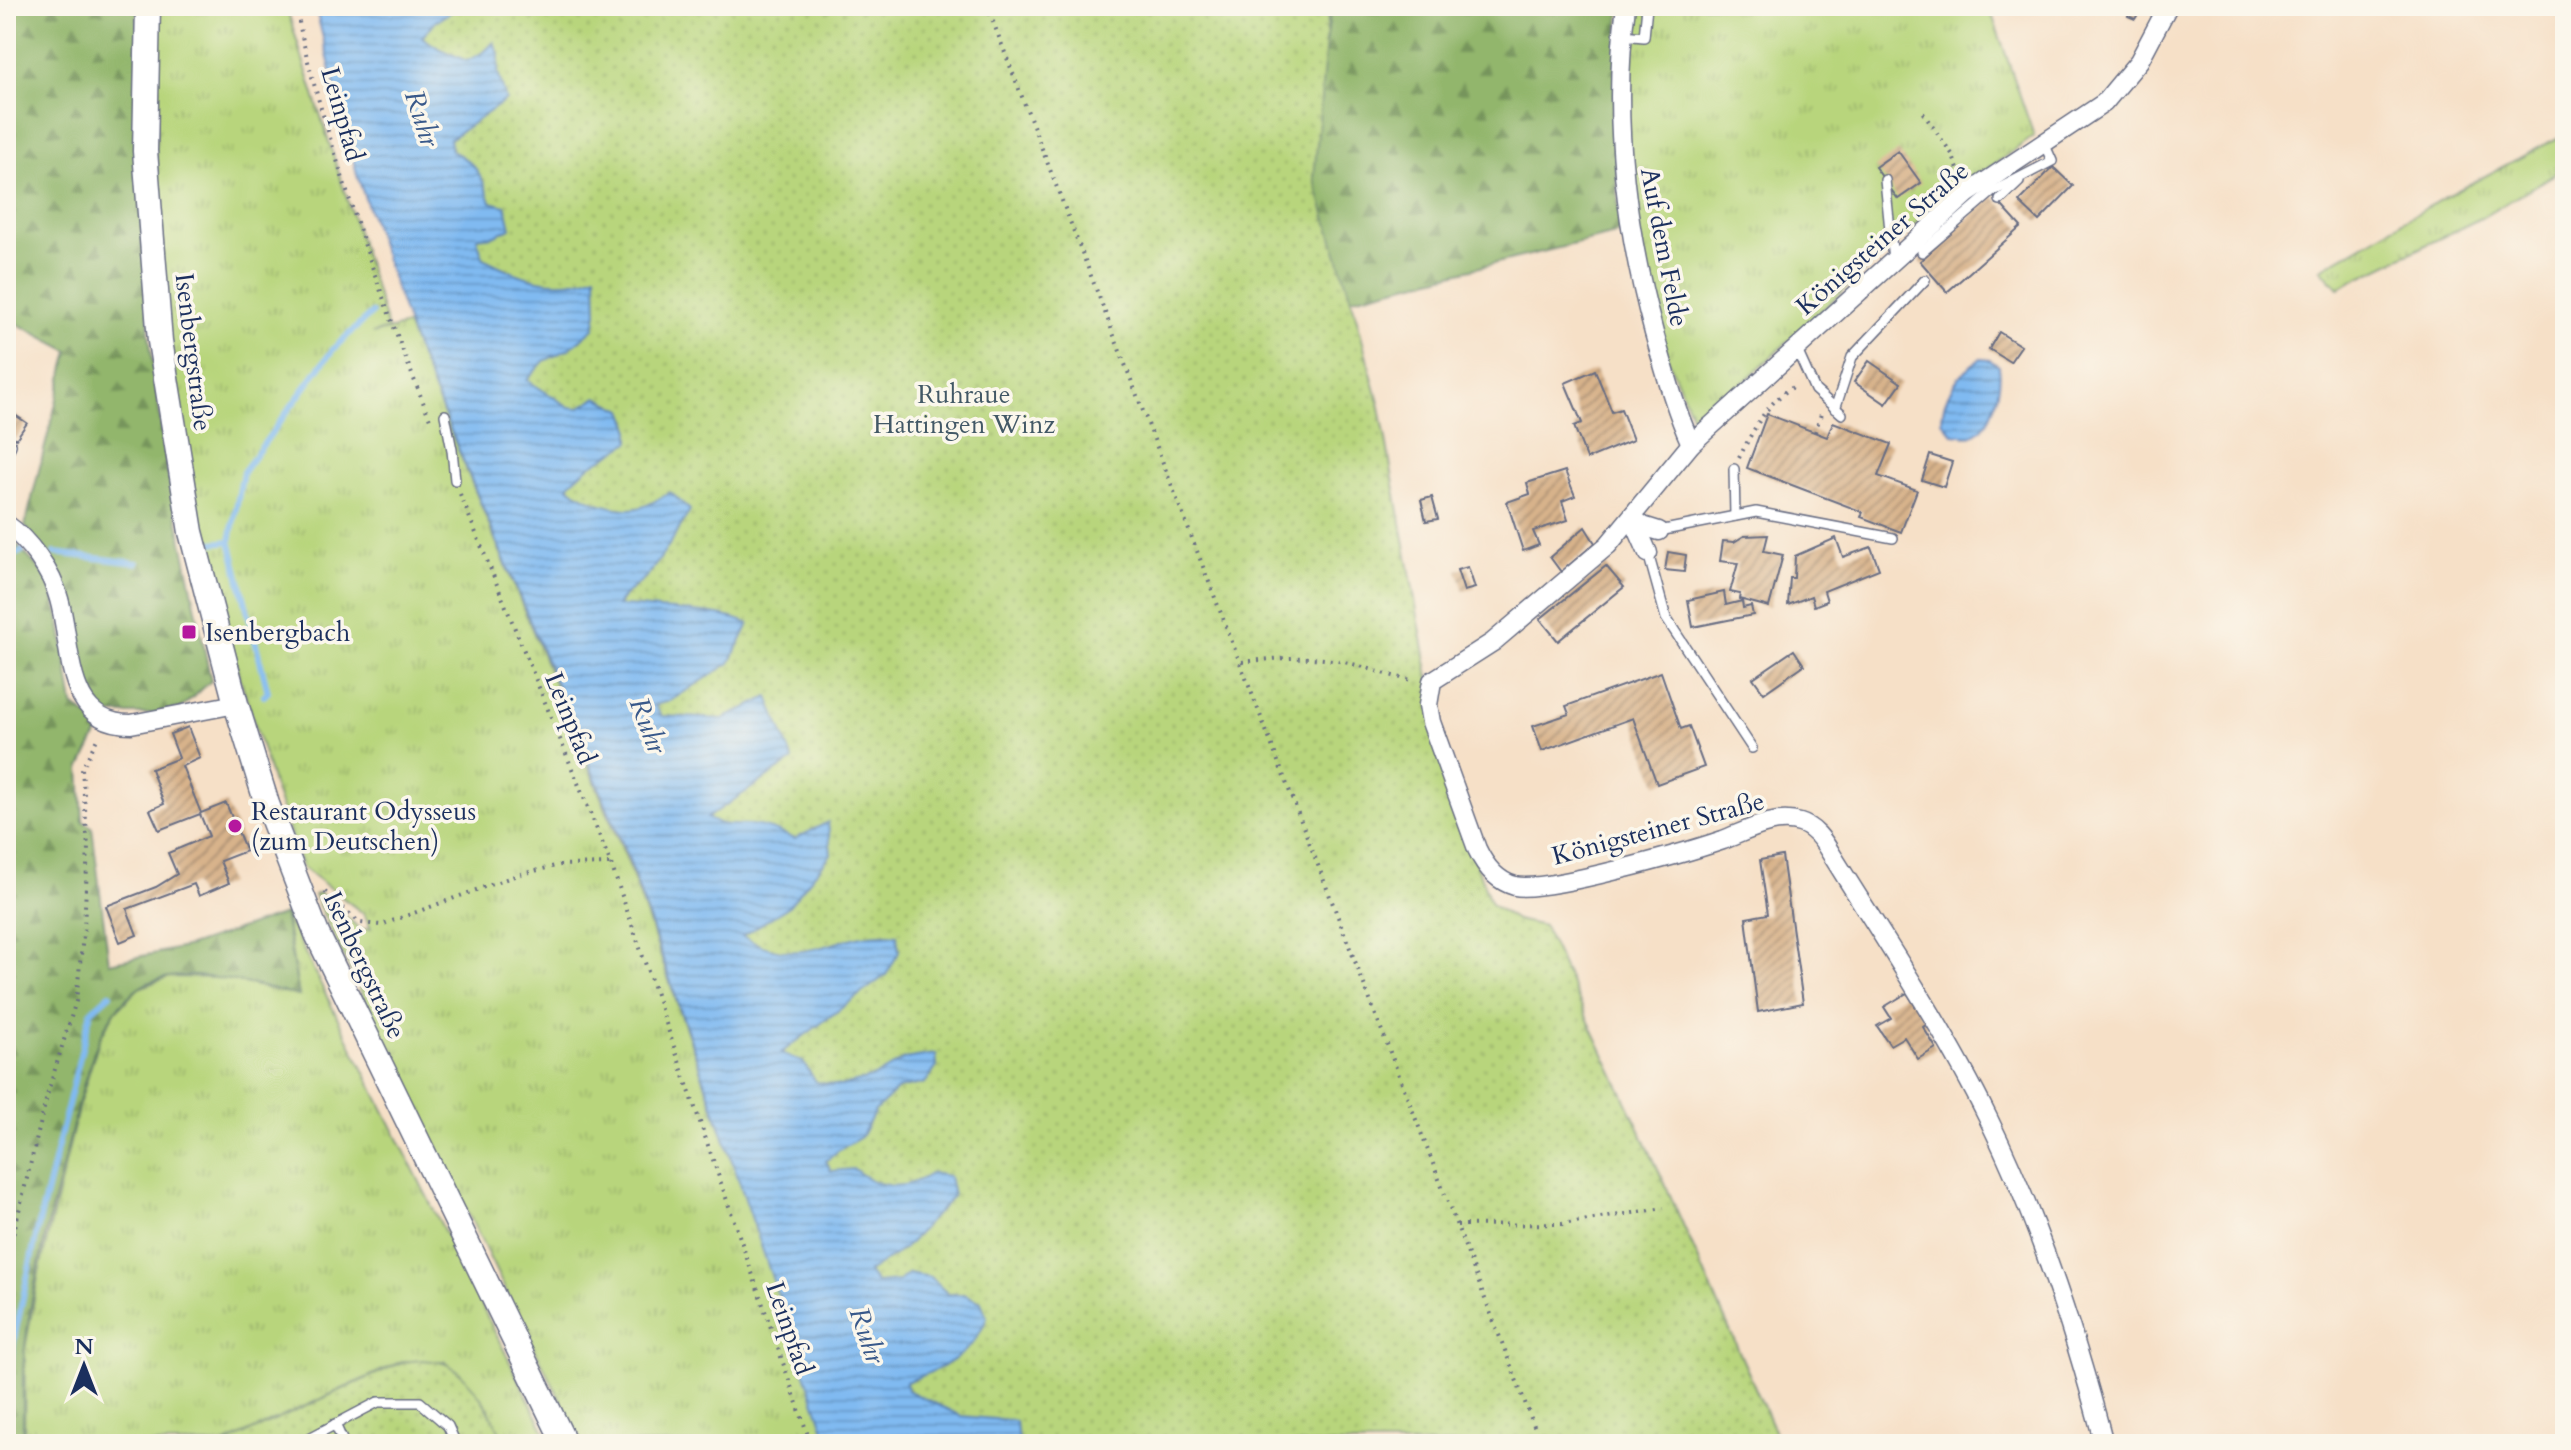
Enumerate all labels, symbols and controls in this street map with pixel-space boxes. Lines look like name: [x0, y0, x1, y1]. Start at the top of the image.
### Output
street label: Leinpfad: [312, 63, 373, 165]
water label: Ruhr: [395, 85, 449, 152]
street label: Königsteiner Straße: [1788, 154, 1976, 323]
street label: Auf dem Felde: [1632, 165, 1697, 330]
street label: Isenbergstraße: [166, 271, 221, 433]
park label: Ruhraue Hattingen Winz: [873, 377, 1055, 442]
place label: Isenbergbach: [205, 615, 350, 650]
marker: Isenbergbach: [180, 623, 198, 641]
street label: Leinpfad: [536, 667, 605, 770]
water label: Ruhr: [620, 692, 676, 760]
street label: Königsteiner Straße: [1548, 783, 1768, 874]
place label: Restaurant Odysseus (zum Deutschen): [251, 794, 476, 859]
marker: Restaurant Odysseus (zum Deutschen): [226, 817, 244, 835]
street label: Isenbergstraße: [315, 886, 414, 1045]
street label: Leinpfad: [757, 1277, 822, 1380]
water label: Ruhr: [840, 1302, 895, 1370]
north arrow: [44, 1326, 124, 1406]
text: N: [74, 1332, 94, 1362]

